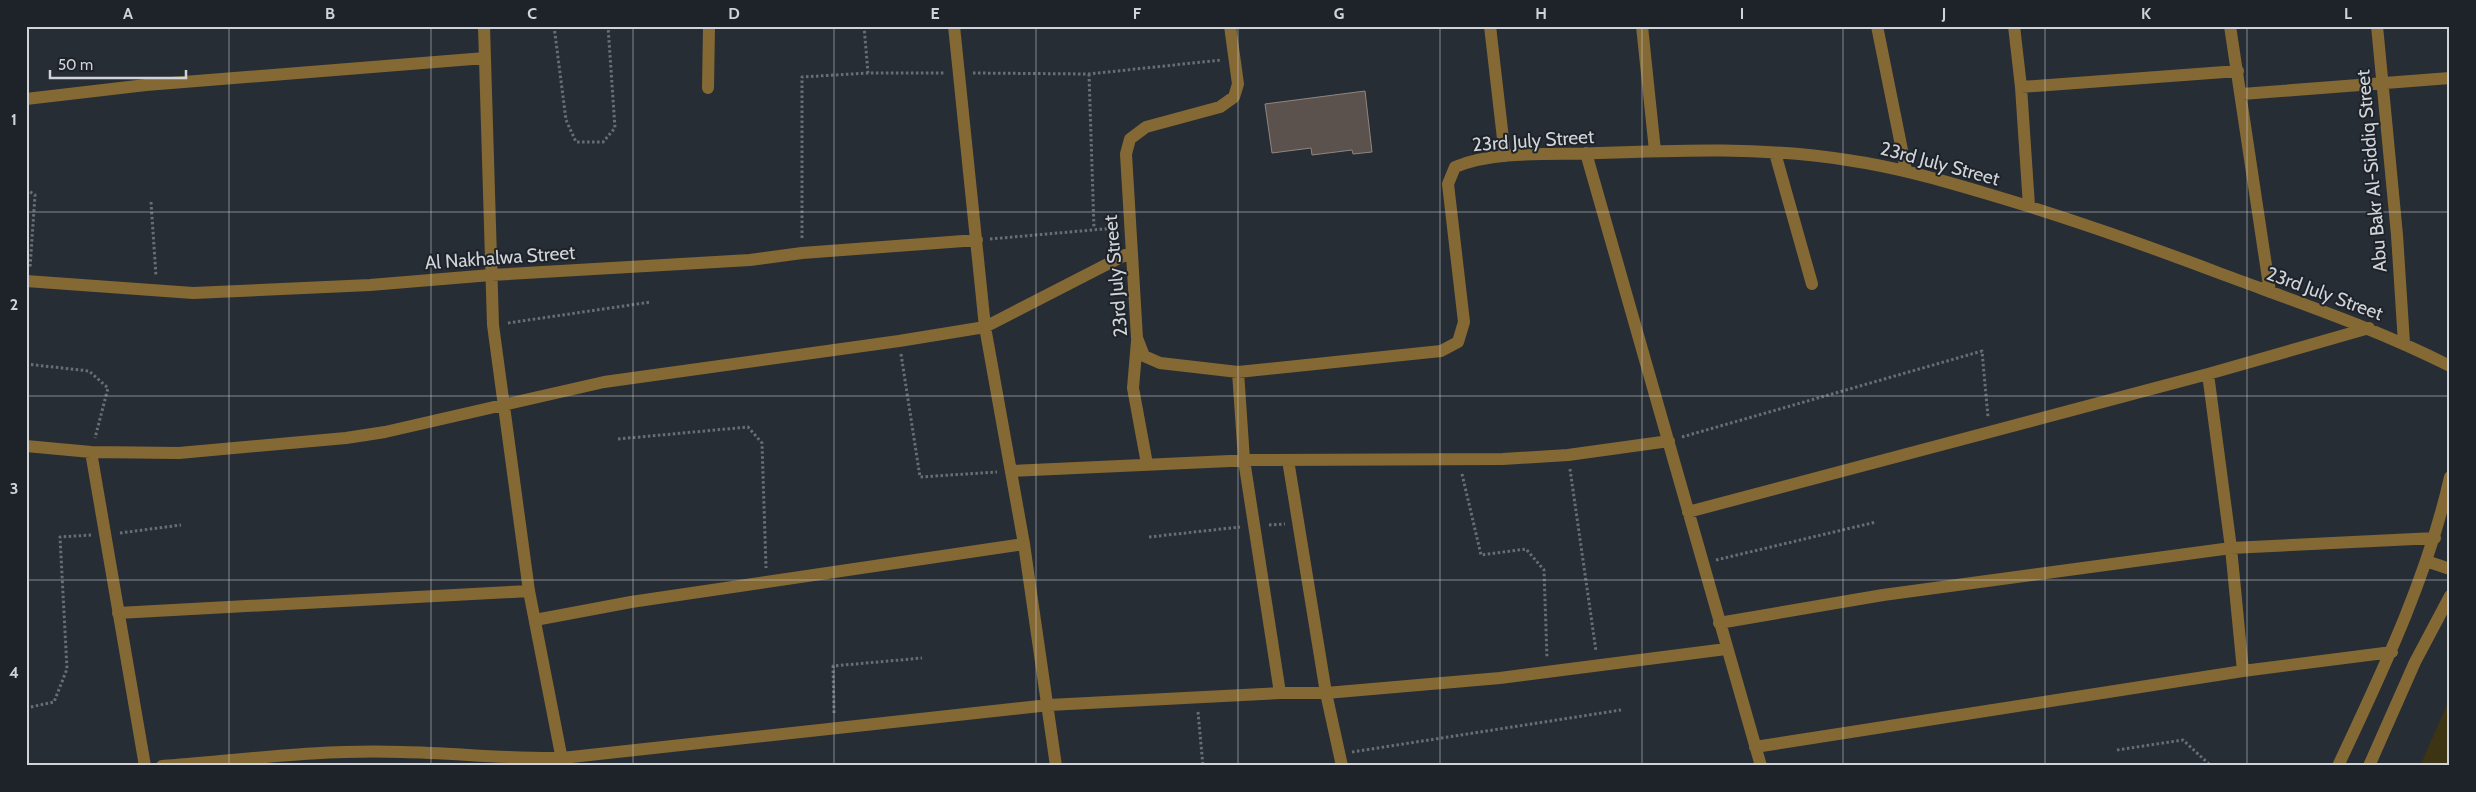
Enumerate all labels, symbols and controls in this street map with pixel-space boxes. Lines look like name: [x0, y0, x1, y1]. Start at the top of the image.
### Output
text: A: [123, 4, 133, 23]
text: B: [325, 4, 335, 23]
text: C: [527, 4, 537, 23]
text: D: [728, 4, 740, 23]
text: E: [930, 4, 940, 23]
text: F: [1133, 4, 1142, 23]
text: G: [1334, 4, 1344, 23]
text: H: [1535, 4, 1547, 23]
text: I: [1740, 4, 1744, 23]
text: J: [1941, 4, 1946, 23]
text: K: [2141, 4, 2151, 23]
text: L: [2344, 4, 2352, 23]
scale bar: [50, 48, 186, 80]
text: 50 m: [58, 56, 93, 74]
street label: Abu Bakr Al-Siddiq Street: [2351, 68, 2392, 273]
text: 1: [11, 110, 17, 129]
street label: 23rd July Street: [1471, 125, 1596, 156]
street label: 23rd July Street: [1878, 137, 2003, 191]
street label: 23rd July Street: [1099, 213, 1132, 338]
street label: Al Nakhalwa Street: [424, 241, 577, 274]
street label: 23rd July Street: [2263, 262, 2387, 325]
text: 2: [10, 295, 18, 314]
text: 3: [10, 479, 18, 498]
text: 4: [9, 663, 19, 682]

